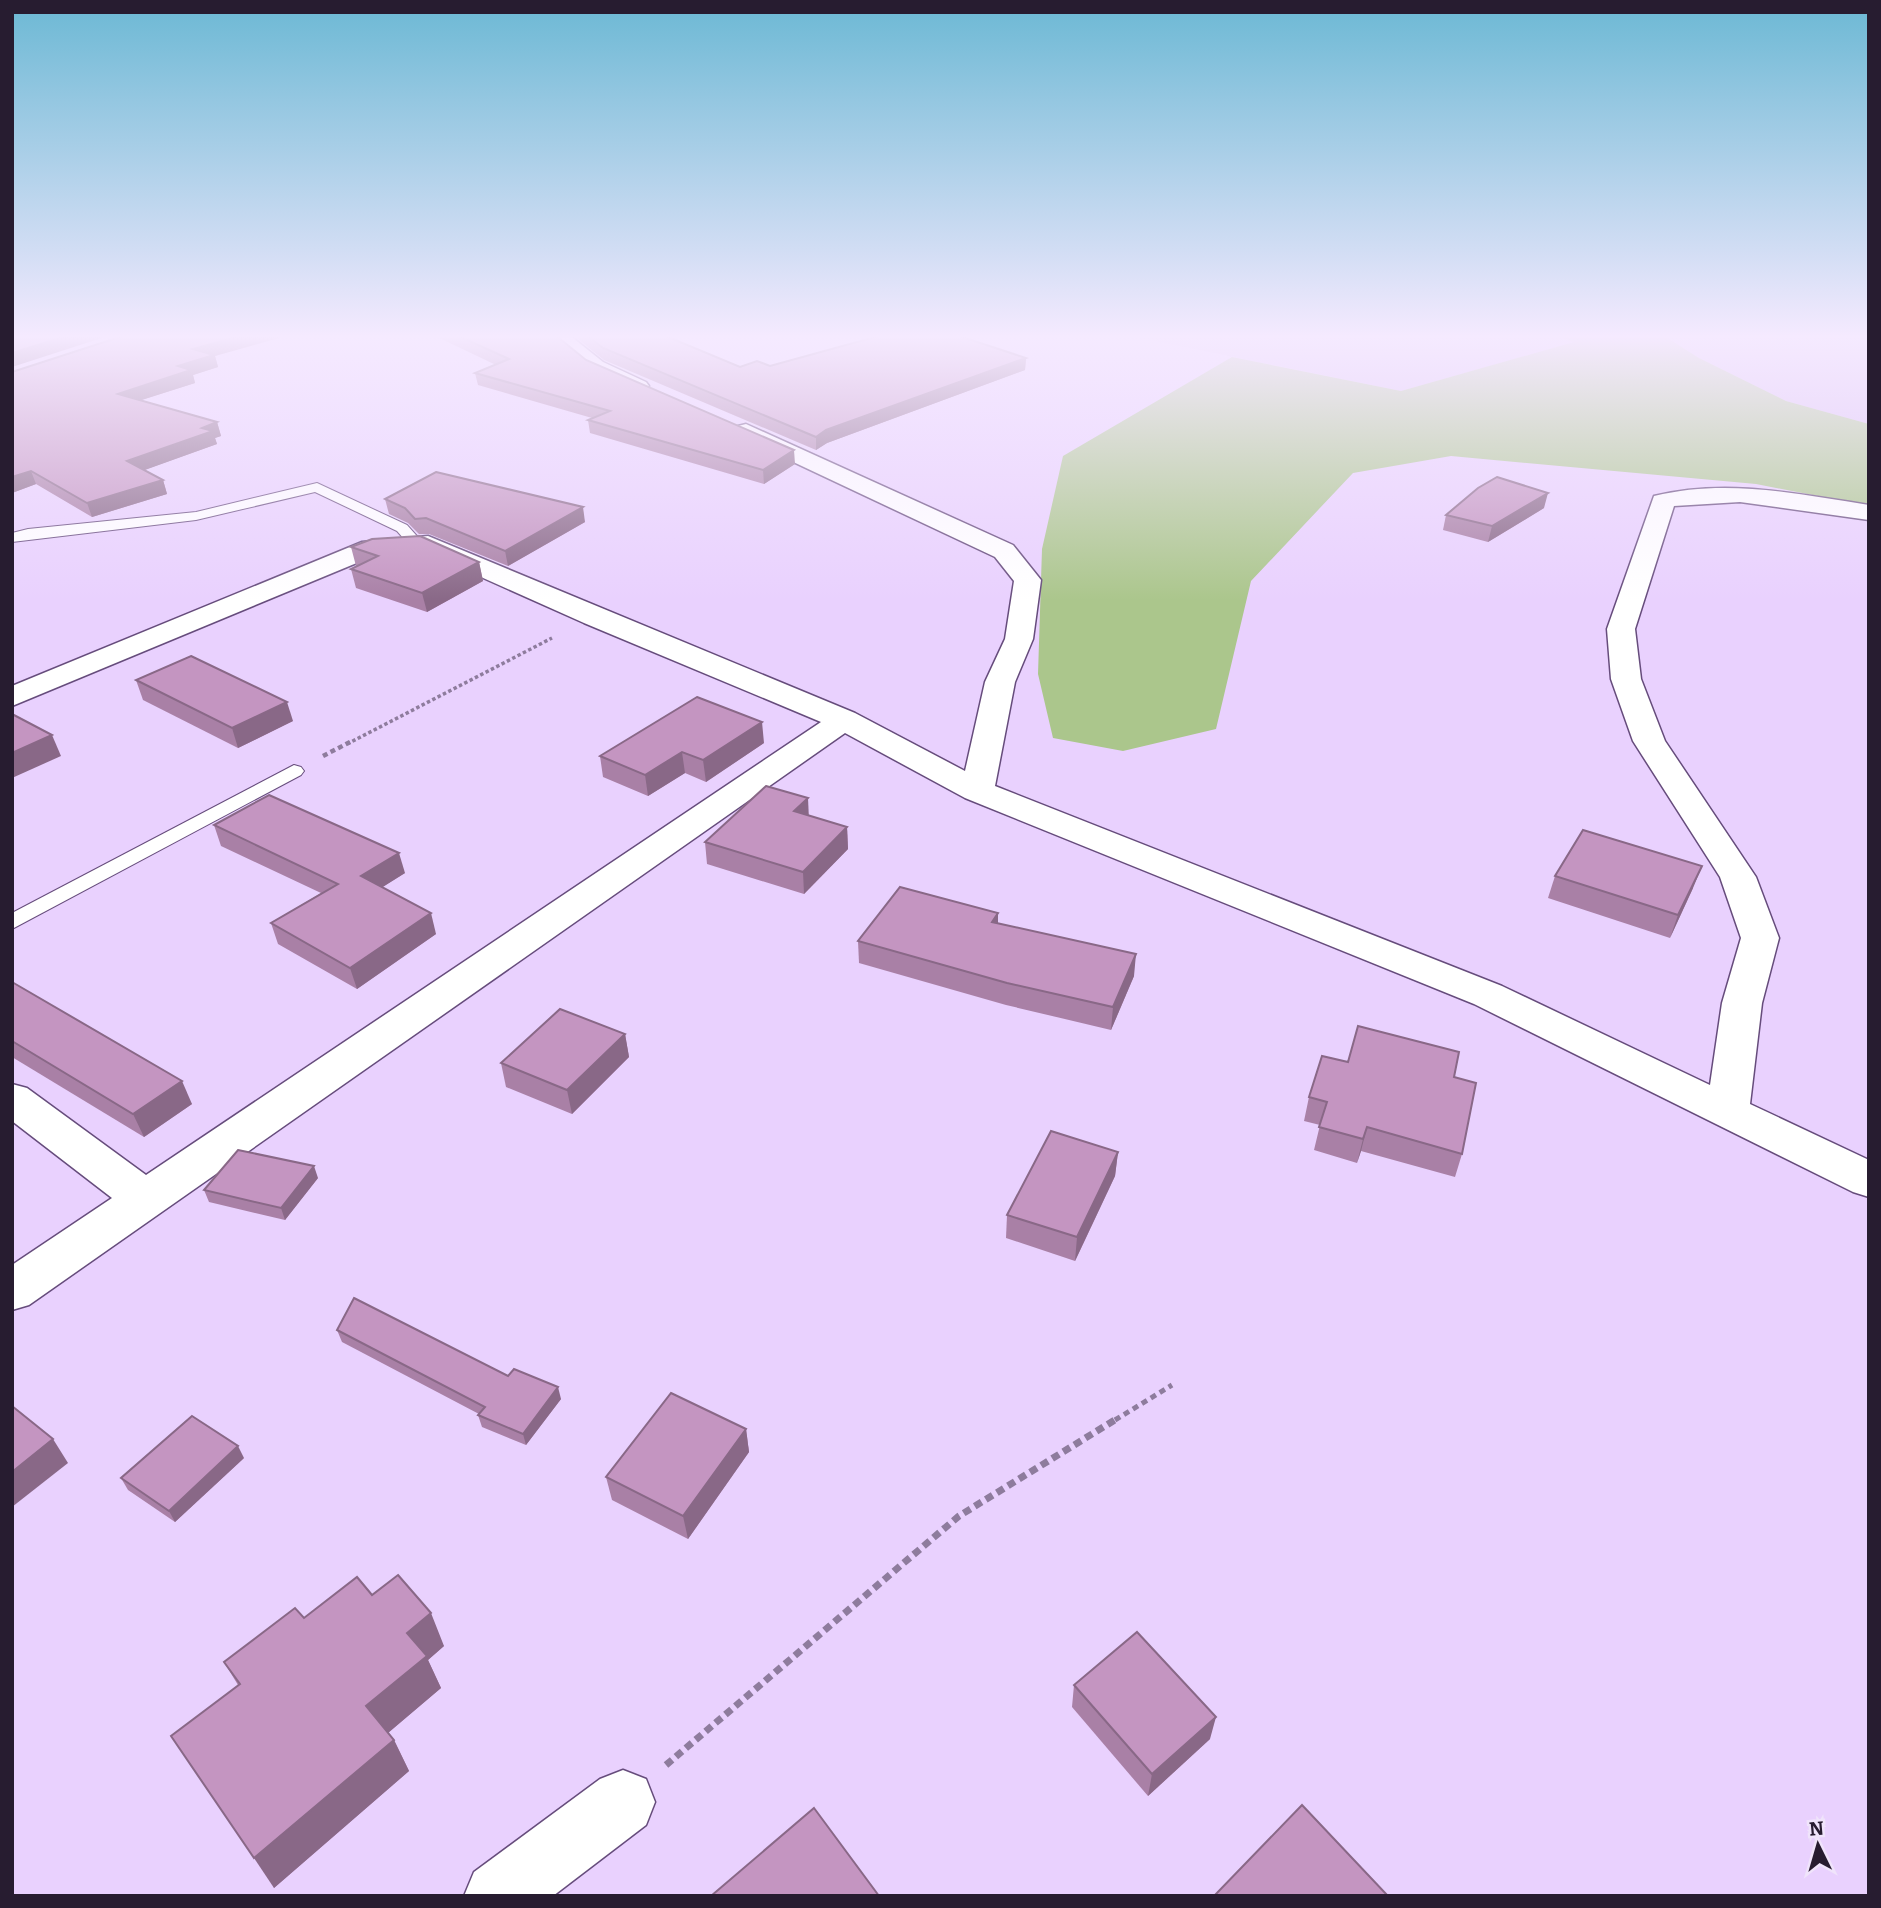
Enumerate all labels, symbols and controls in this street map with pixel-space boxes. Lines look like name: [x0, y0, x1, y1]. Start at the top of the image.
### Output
north arrow: [1783, 1810, 1853, 1880]
text: N: [1808, 1816, 1825, 1841]

